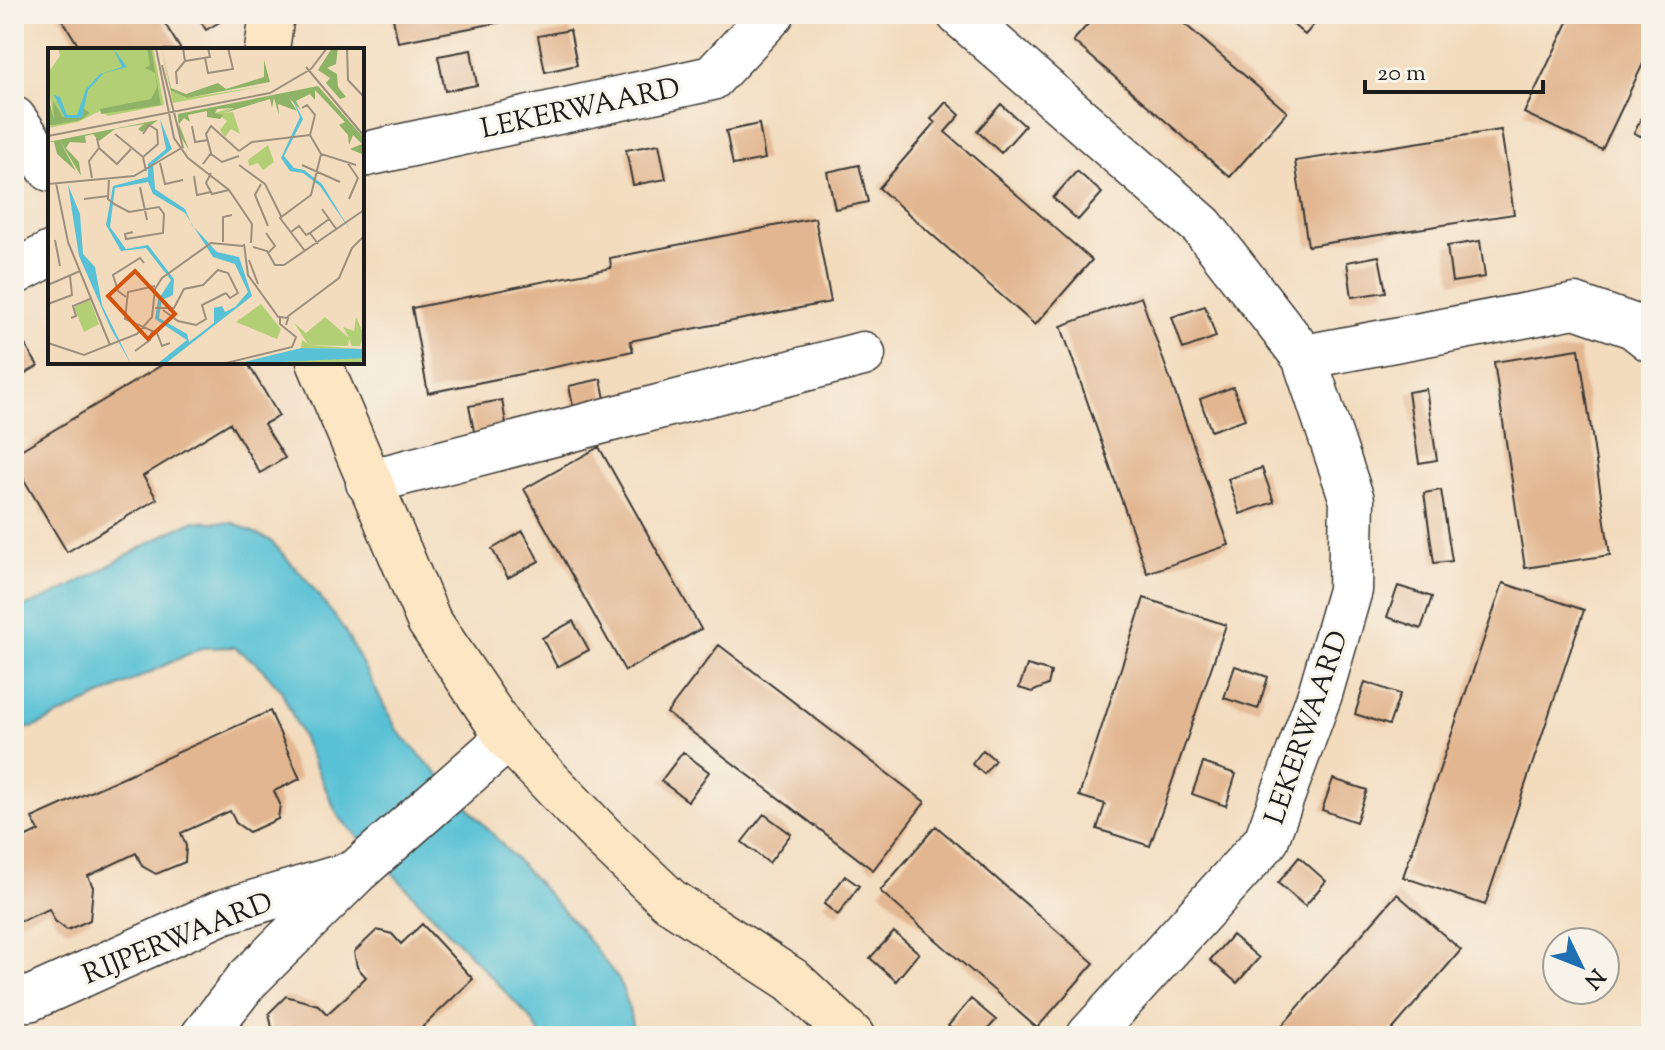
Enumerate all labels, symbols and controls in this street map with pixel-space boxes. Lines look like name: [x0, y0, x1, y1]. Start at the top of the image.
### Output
scale bar: [1365, 44, 1543, 94]
inset map: [48, 48, 364, 364]
text: 20 m: [1377, 57, 1426, 91]
street label: LEKERWAARD: [477, 69, 684, 151]
street label: LEKERWAARD: [1256, 626, 1360, 830]
street label: RIJPERWAARD: [77, 883, 279, 996]
north arrow: [1541, 926, 1621, 1006]
text: N: [1575, 960, 1611, 995]

